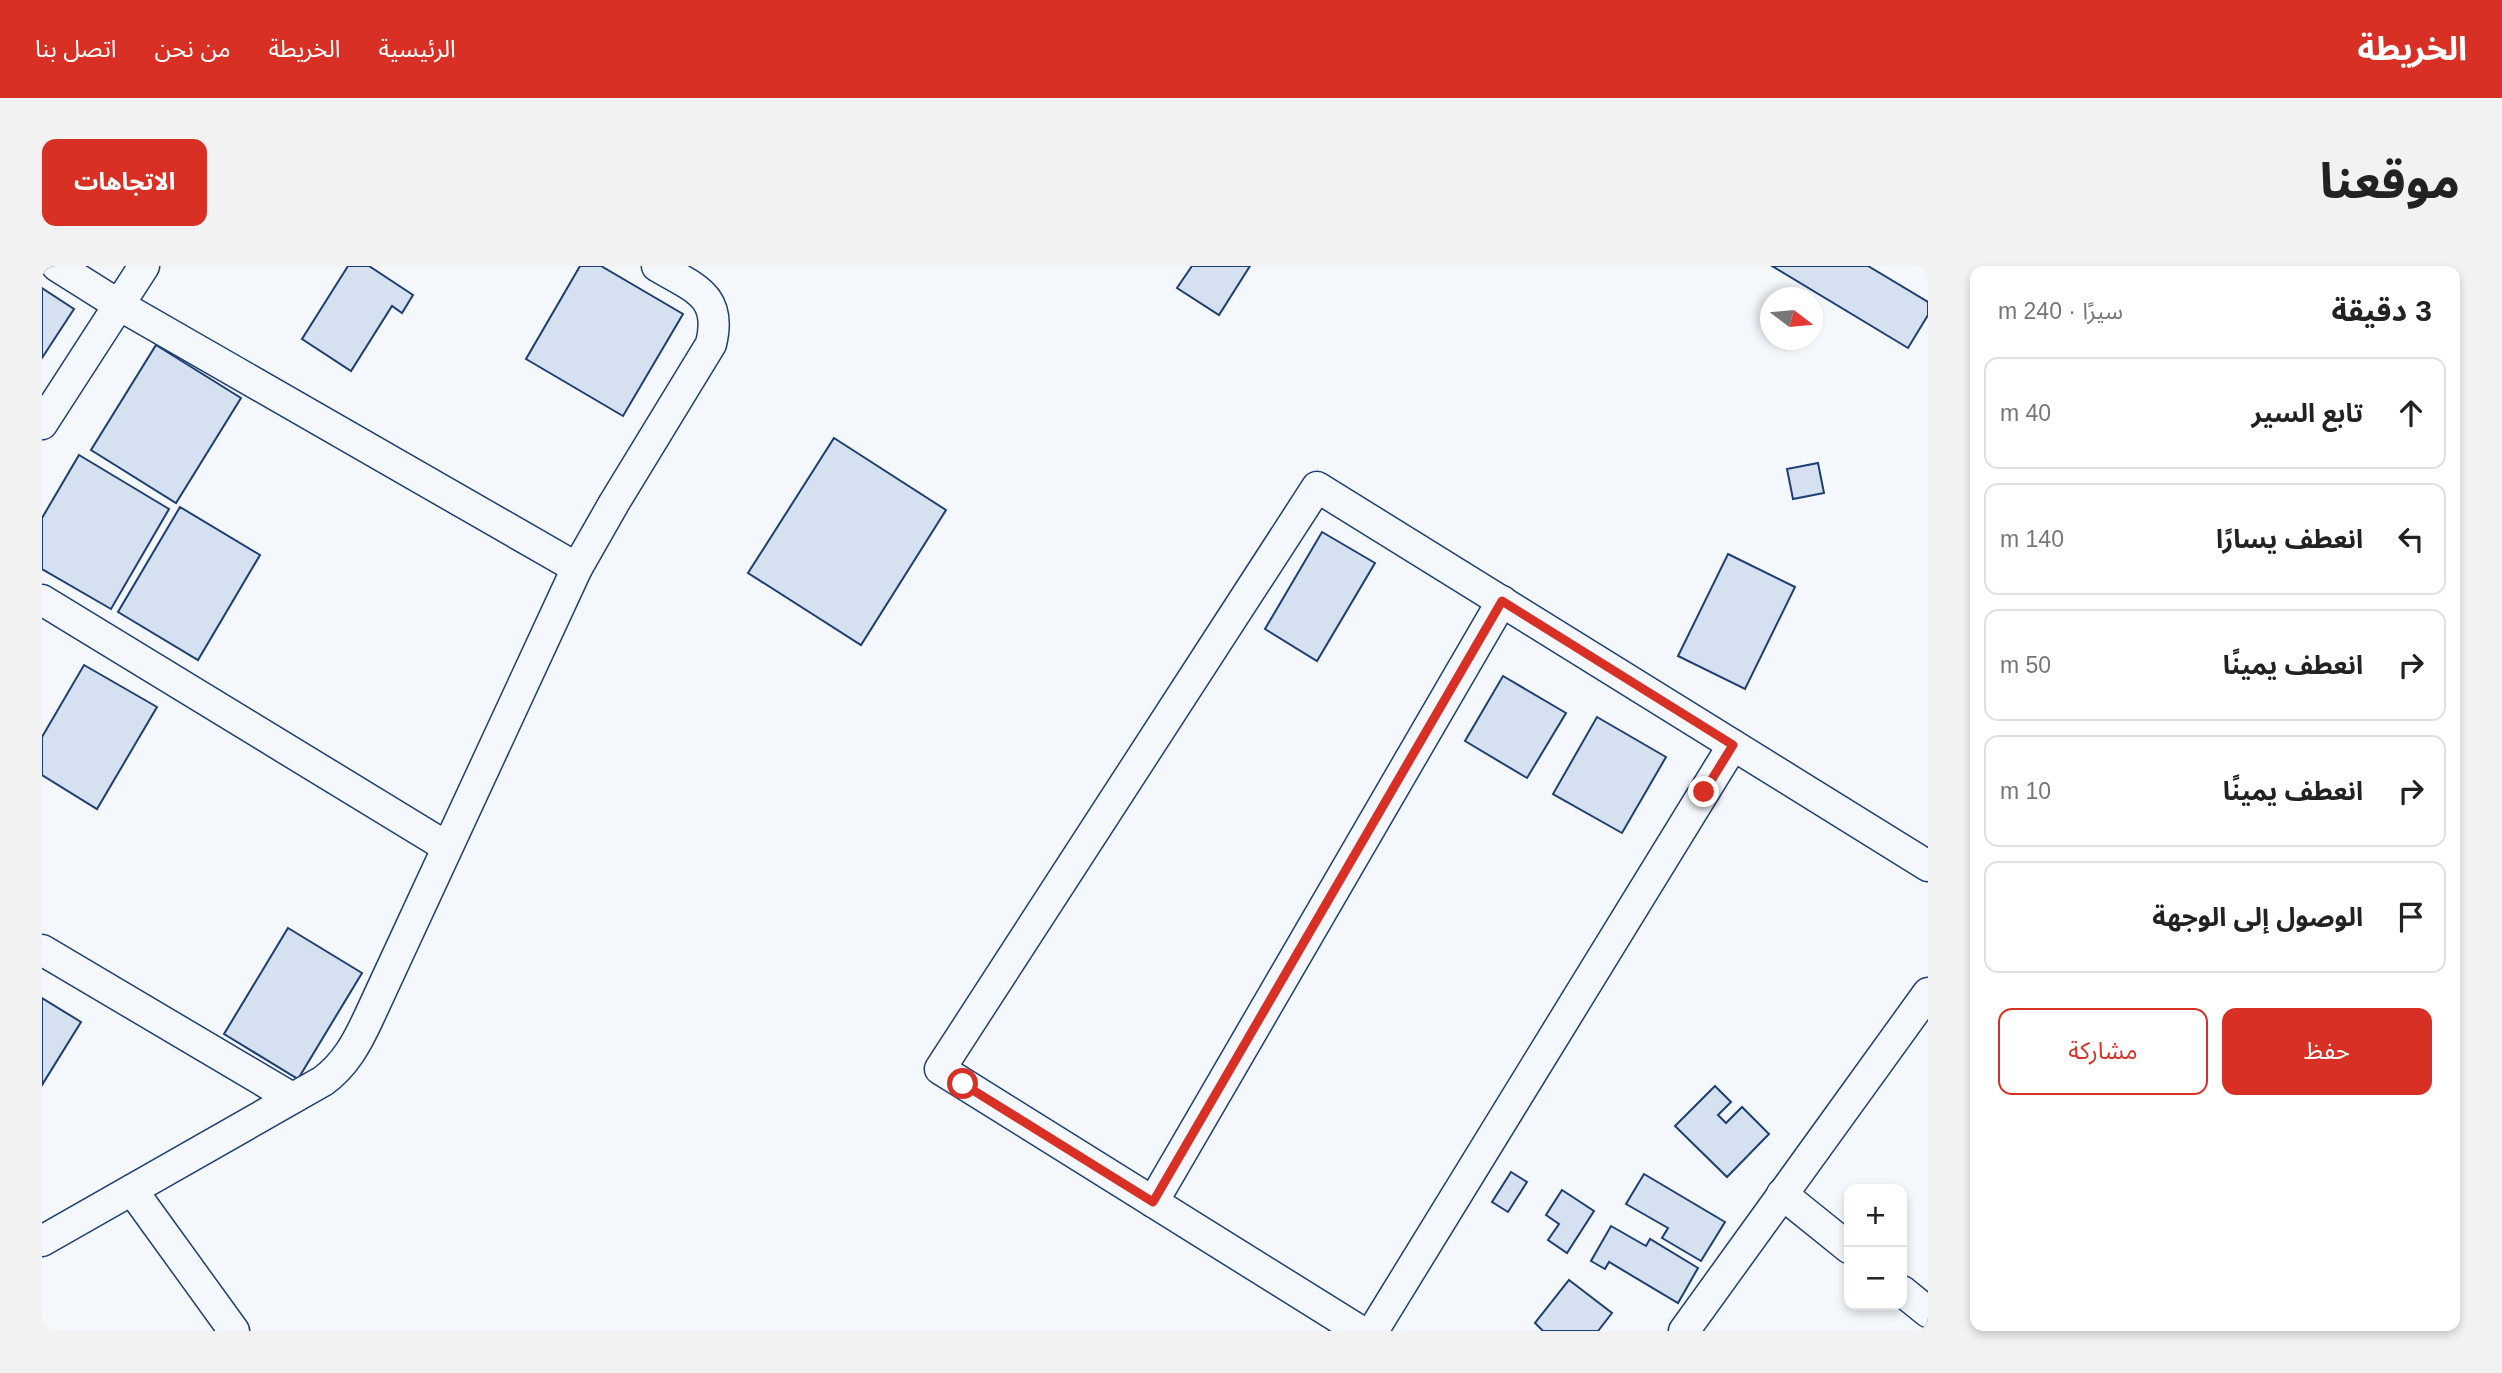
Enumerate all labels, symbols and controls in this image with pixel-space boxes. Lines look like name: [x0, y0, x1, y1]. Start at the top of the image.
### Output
text: الخريطة: [2357, 30, 2467, 67]
text: اتصل بنا: [35, 35, 117, 62]
text: من نحن: [155, 35, 231, 62]
text: الخريطة: [269, 35, 341, 62]
text: الرئيسية: [379, 35, 456, 62]
button: الاتجاهات: [42, 139, 207, 226]
text: موقعنا: [2320, 154, 2460, 208]
north arrow: [1760, 287, 1823, 350]
text: 3 دقيقة: [2331, 294, 2432, 327]
text: سيرًا · 240 m: [1998, 298, 2123, 324]
icon: ahead: [2392, 394, 2430, 432]
text: تابع السير: [2251, 398, 2363, 428]
text: 40 m: [2000, 400, 2051, 426]
icon: left: [2392, 520, 2430, 558]
text: انعطف يسارًا: [2216, 524, 2363, 554]
text: 140 m: [2000, 526, 2064, 552]
icon: right: [2392, 646, 2430, 684]
text: انعطف يمينًا: [2223, 650, 2363, 680]
text: 50 m: [2000, 652, 2051, 678]
icon: right: [2392, 772, 2430, 810]
route end: [1688, 776, 1719, 807]
text: انعطف يمينًا: [2223, 776, 2363, 806]
text: 10 m: [2000, 778, 2051, 804]
icon: arrive: [2392, 898, 2430, 936]
text: الوصول إلى الوجهة: [2152, 902, 2363, 932]
button: مشاركة: [1998, 1008, 2208, 1095]
button: حفظ: [2222, 1008, 2432, 1095]
route start: [947, 1068, 978, 1099]
map controls: [1844, 1184, 1907, 1310]
button: +: [1844, 1184, 1907, 1247]
button: −: [1844, 1247, 1907, 1310]

